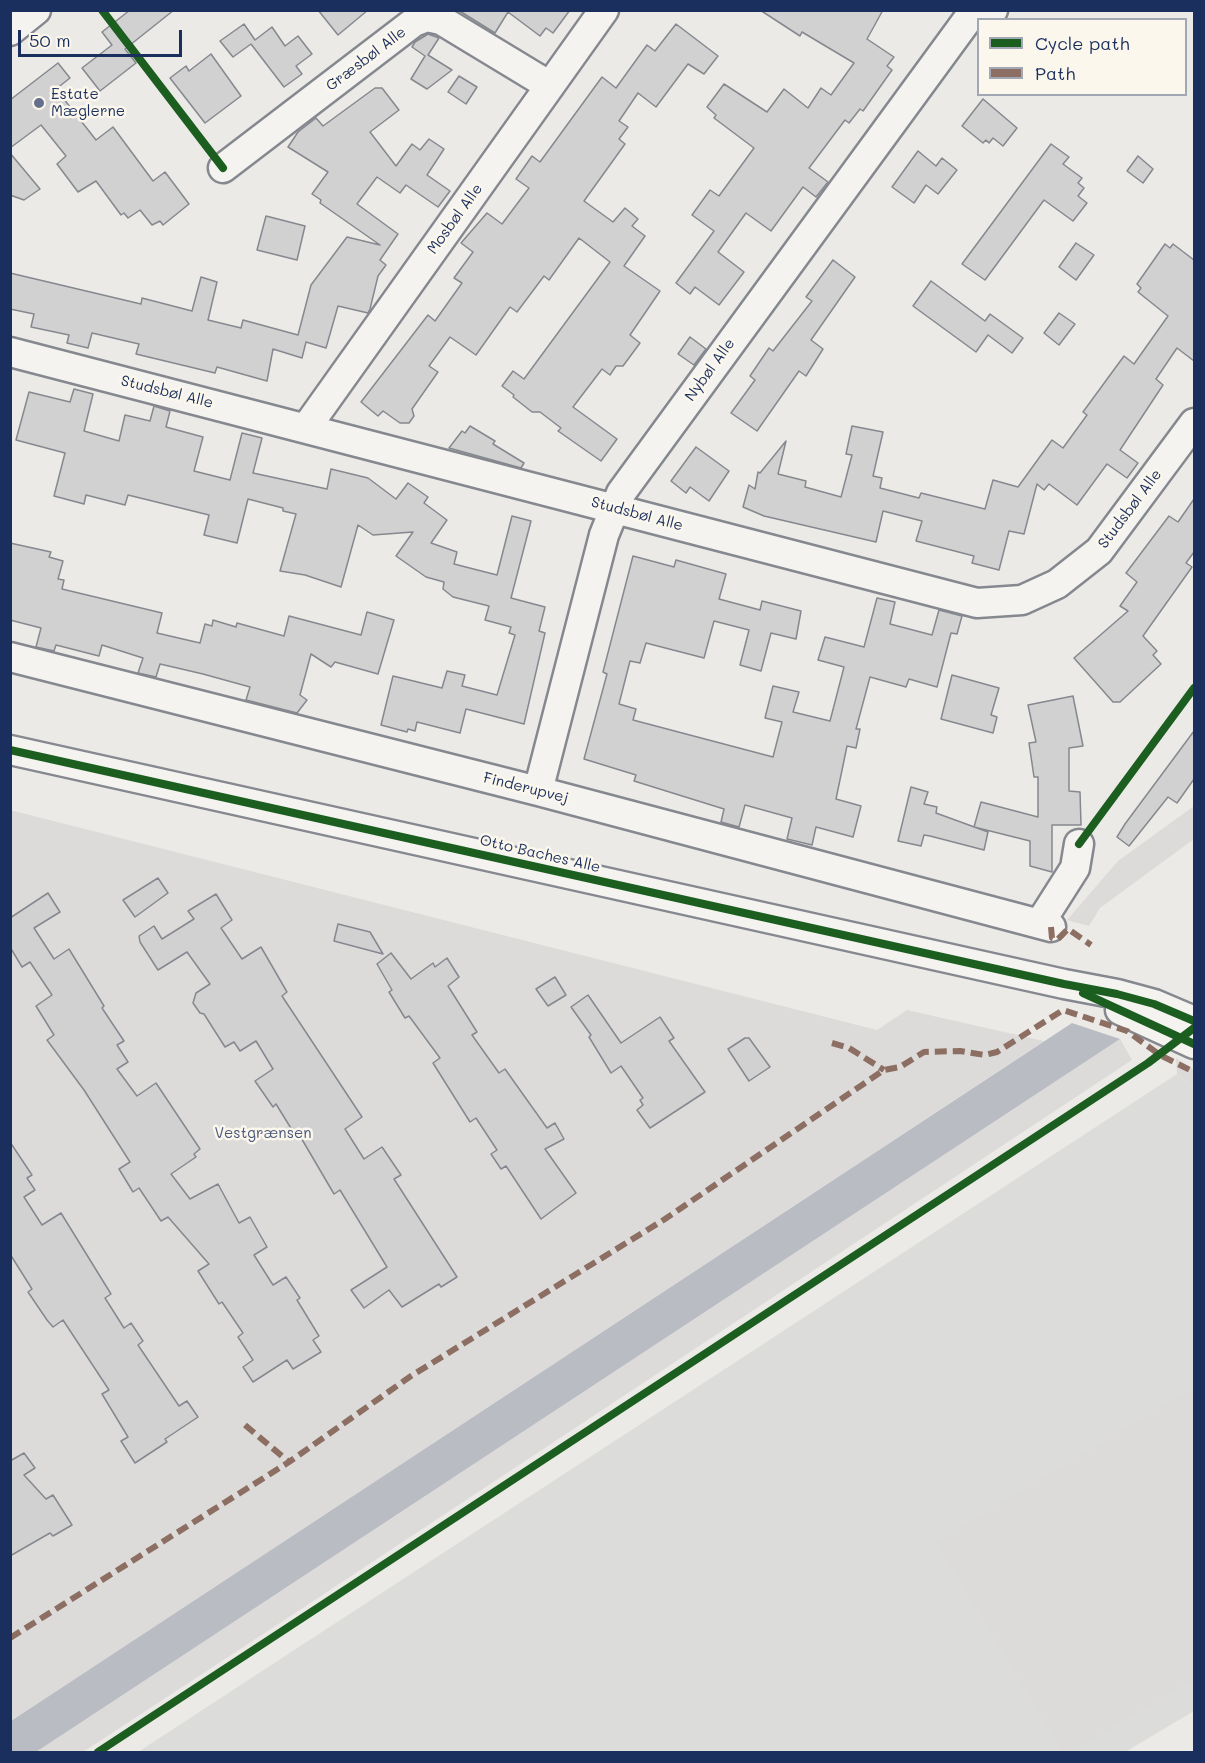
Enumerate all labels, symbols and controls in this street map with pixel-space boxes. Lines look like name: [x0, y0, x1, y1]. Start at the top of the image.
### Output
scale bar: [21, 18, 184, 56]
legend: [977, 18, 1187, 96]
street label: Græsbøl Alle: [322, 23, 410, 95]
text: 50 m: [29, 28, 71, 52]
text: Cycle path: [1035, 31, 1130, 55]
text: Path: [1035, 61, 1075, 85]
place label: Estate Mæglerne: [51, 85, 125, 120]
marker: Estate Mæglerne: [32, 96, 46, 110]
street label: Mosbøl Alle: [423, 180, 487, 258]
street label: Nybøl Alle: [681, 335, 739, 405]
street label: Studsbøl Alle: [119, 372, 215, 412]
street label: Studsbøl Alle: [1094, 466, 1166, 552]
street label: Studsbøl Alle: [589, 493, 685, 535]
street label: Finderupvej: [481, 769, 571, 807]
street label: Otto Baches Alle: [478, 831, 602, 877]
park label: Vestgrænsen: [214, 1124, 312, 1142]

